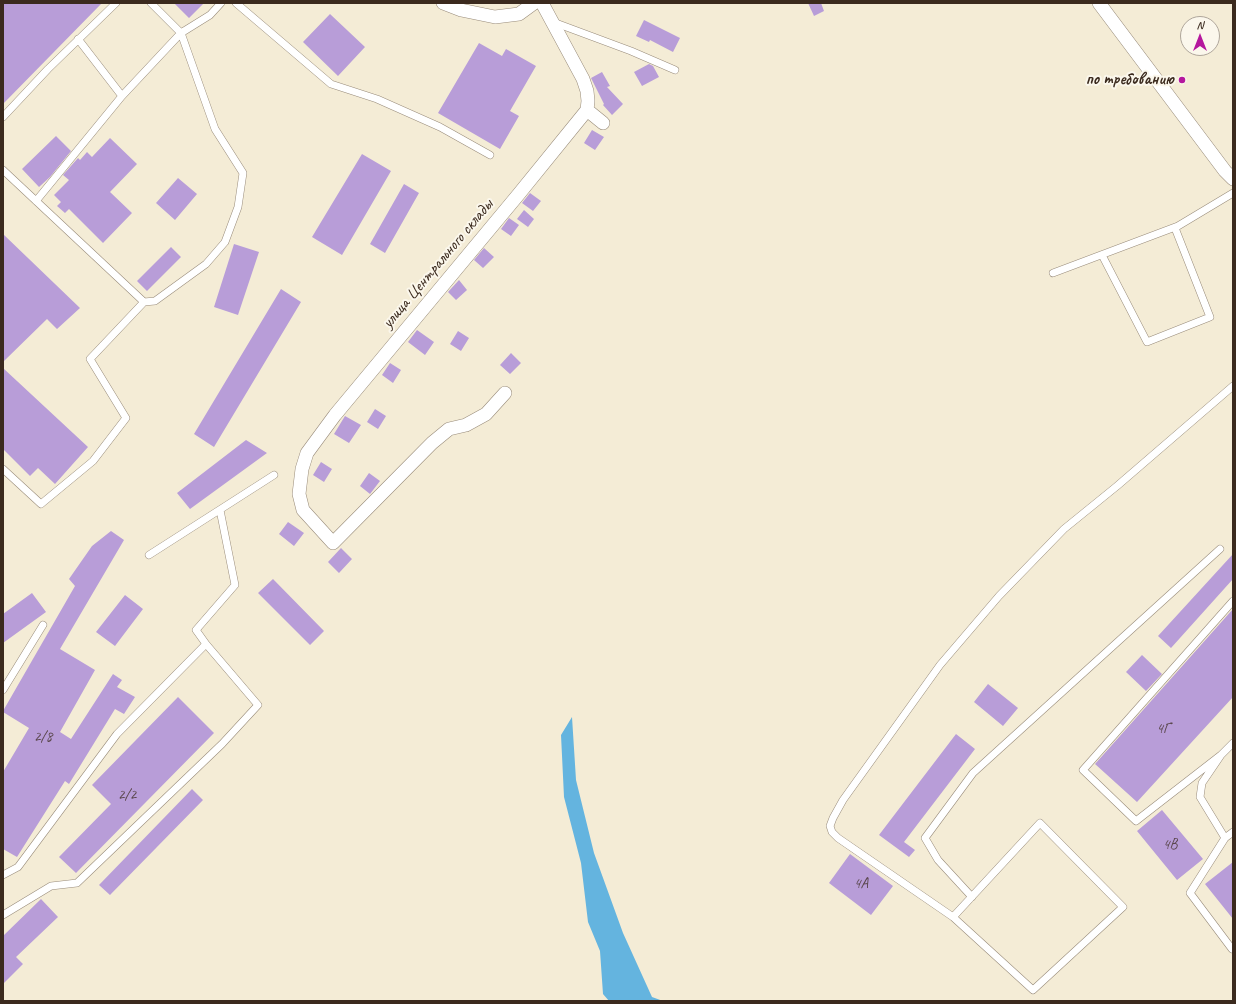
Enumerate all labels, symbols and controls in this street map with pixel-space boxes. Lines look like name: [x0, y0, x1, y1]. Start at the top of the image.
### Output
north arrow: [1180, 16, 1220, 56]
text: N: [1197, 18, 1203, 32]
place label: по требованию: [1086, 70, 1174, 90]
marker: по требованию: [1177, 75, 1187, 85]
street label: улица Центрального склады: [378, 195, 498, 333]
house number: 4Г: [1156, 720, 1170, 738]
house number: 2/8: [34, 728, 52, 746]
house number: 2/2: [118, 786, 136, 804]
house number: 4В: [1163, 836, 1177, 854]
house number: 4А: [854, 875, 868, 893]

